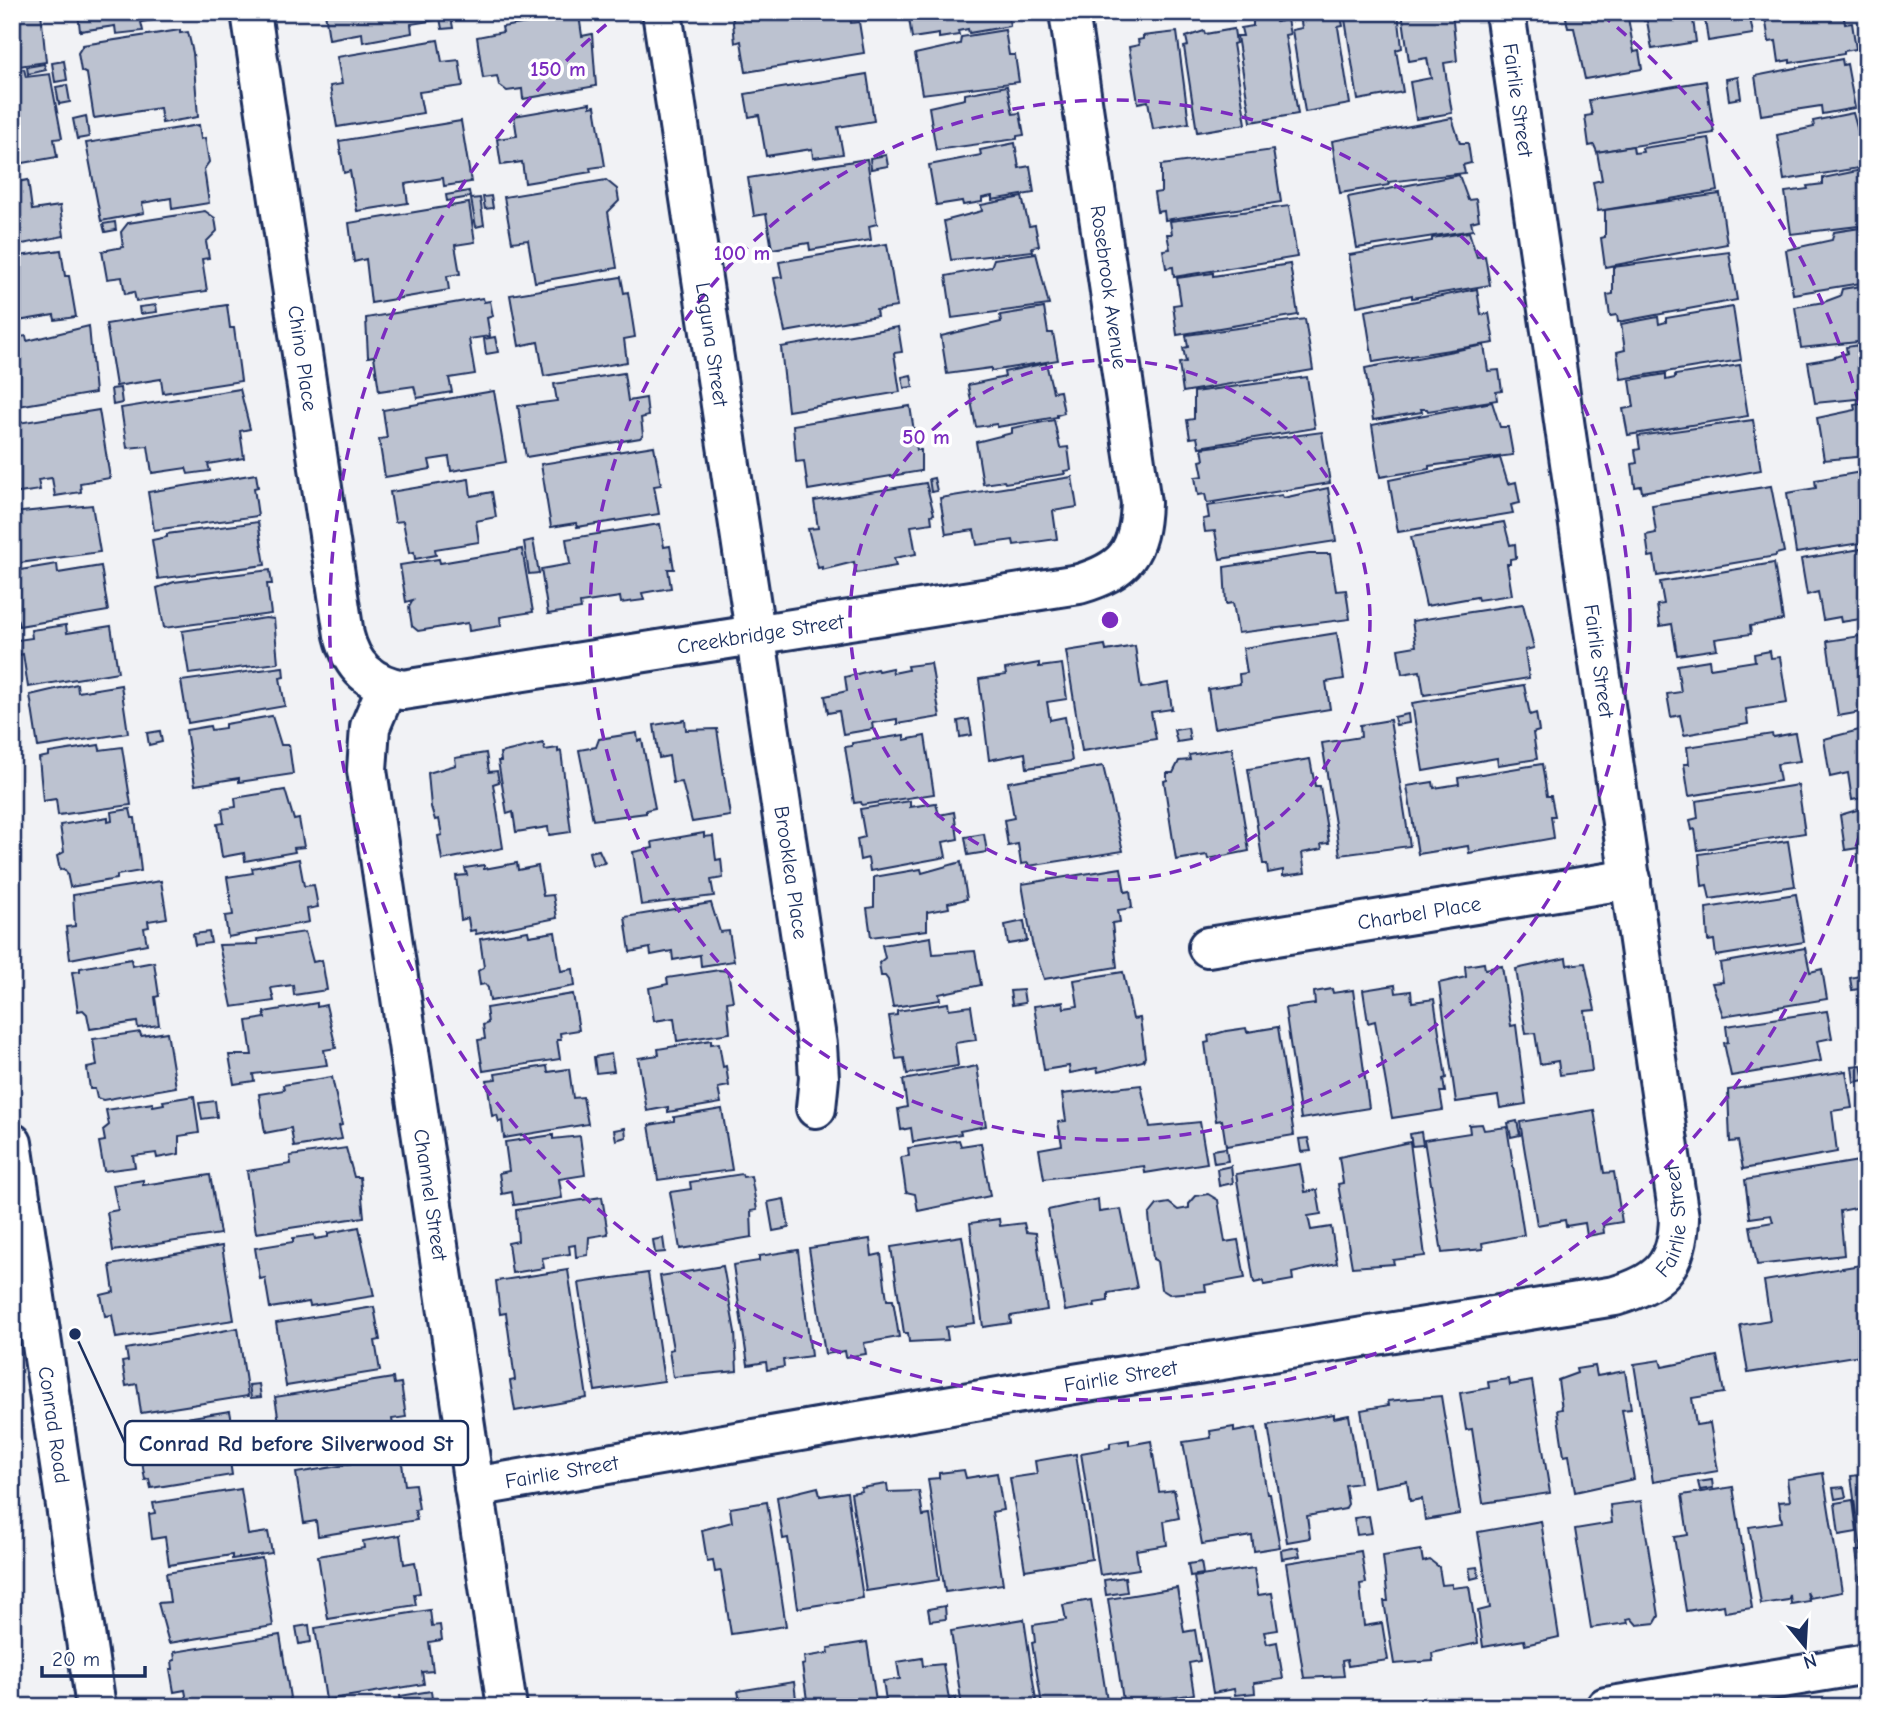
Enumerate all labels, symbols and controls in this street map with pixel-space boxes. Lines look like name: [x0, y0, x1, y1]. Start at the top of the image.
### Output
street label: Fairlie Street: [1498, 42, 1538, 159]
text: 150 m: [530, 57, 586, 81]
street label: Rosebrook Avenue: [1086, 204, 1132, 370]
text: 100 m: [714, 241, 770, 265]
street label: Laguna Street: [691, 281, 733, 409]
street label: Chino Place: [283, 304, 322, 413]
text: 50 m: [902, 425, 950, 449]
street label: Fairlie Street: [1579, 603, 1619, 720]
centre of rings: [1098, 608, 1122, 632]
street label: Creekbridge Street: [675, 609, 847, 659]
street label: Brooklea Place: [769, 804, 813, 941]
street label: Charbel Place: [1356, 891, 1483, 935]
street label: Channel Street: [409, 1127, 452, 1263]
street label: Fairlie Street: [1651, 1162, 1691, 1282]
street label: Fairlie Street: [1062, 1355, 1180, 1398]
street label: Conrad Road: [33, 1365, 75, 1485]
callout: Conrad Rd before Silverwood St: [125, 1421, 468, 1465]
text: Conrad Rd before Silverwood St: [139, 1430, 454, 1457]
street label: Fairlie Street: [503, 1450, 621, 1493]
north arrow: [1770, 1610, 1840, 1680]
scale bar: [42, 1635, 145, 1679]
text: 20 m: [52, 1647, 100, 1671]
text: N: [1801, 1649, 1819, 1674]

